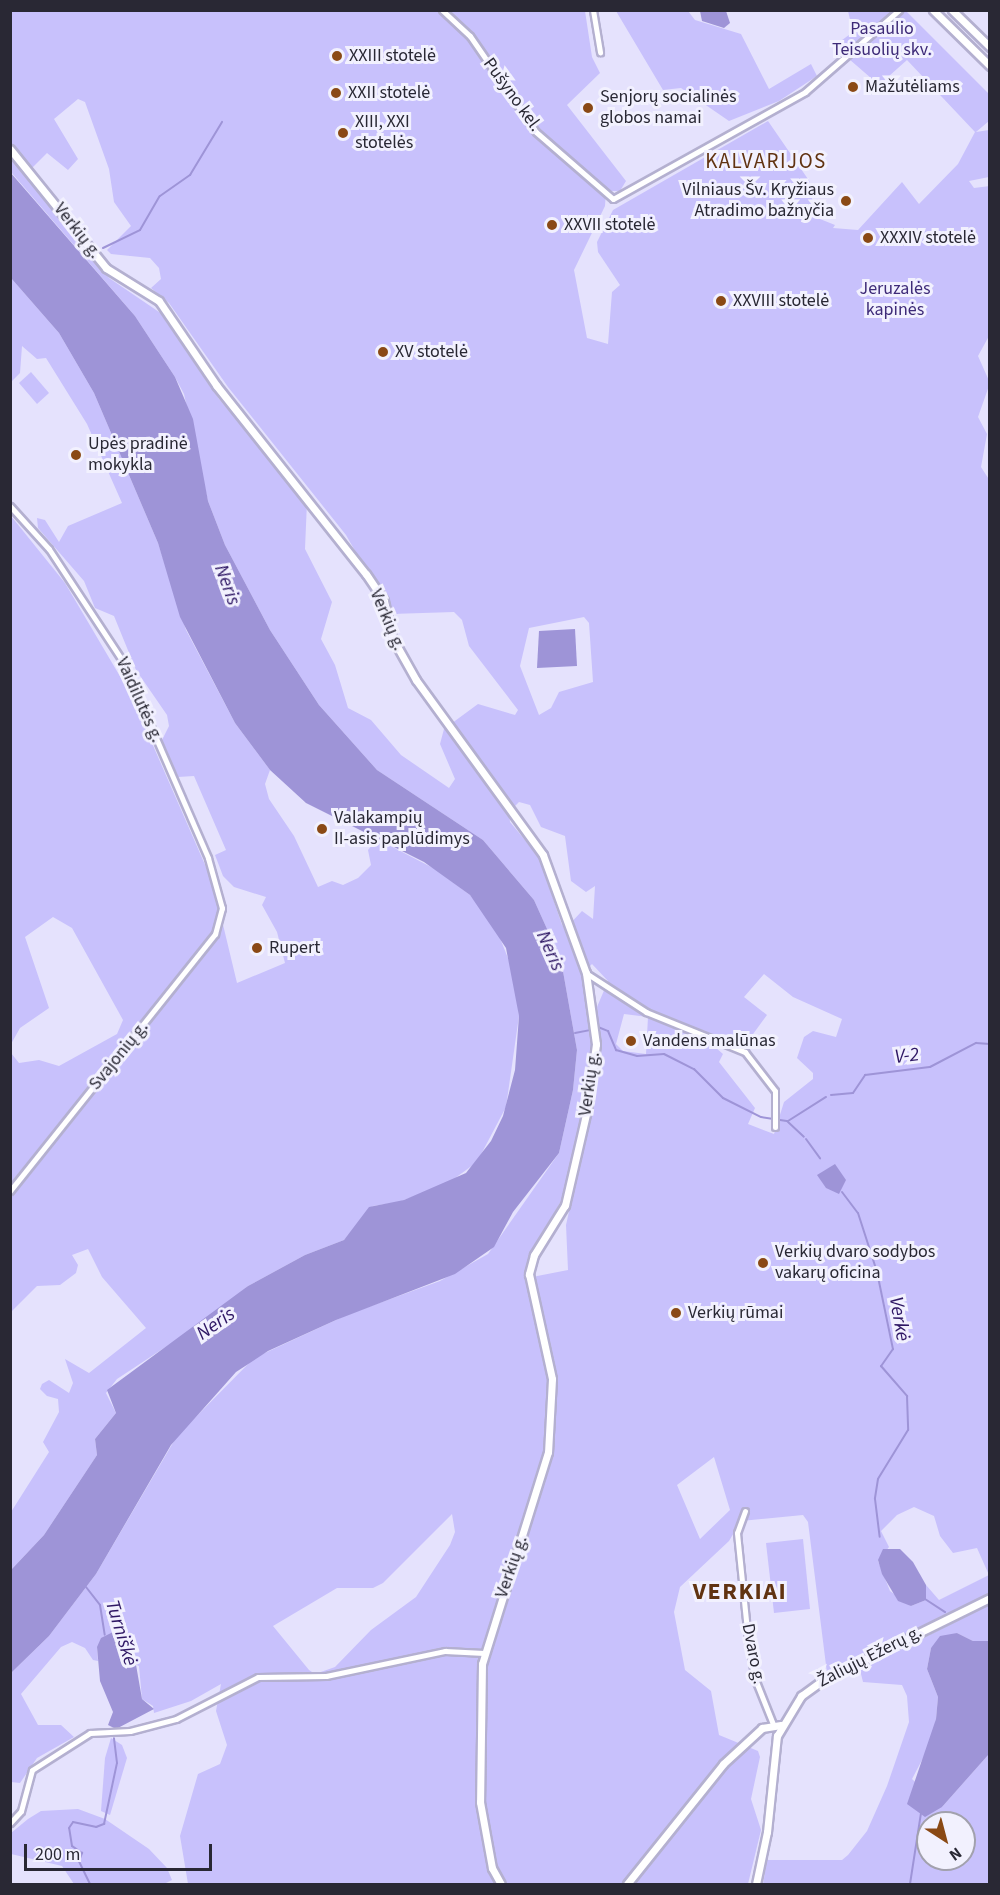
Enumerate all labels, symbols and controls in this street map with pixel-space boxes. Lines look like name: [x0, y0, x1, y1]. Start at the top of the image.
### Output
park label: Pasaulio Teisuolių skv.: [832, 19, 932, 62]
place label: XXIII stotelė: [349, 45, 436, 67]
marker: XXIII stotelė: [330, 49, 344, 63]
street label: Pušyno kel.: [478, 54, 546, 136]
place label: Mažutėliams: [865, 76, 960, 98]
marker: Mažutėliams: [846, 80, 860, 94]
place label: XXII stotelė: [348, 82, 430, 104]
marker: XXII stotelė: [329, 86, 343, 100]
place label: Senjorų socialinės globos namai: [600, 87, 737, 130]
marker: Senjorų socialinės globos namai: [581, 101, 595, 115]
place label: XIII, XXI stotelės: [355, 112, 413, 154]
marker: XIII, XXI stotelės: [336, 126, 350, 140]
district label: KALVARIJOS: [705, 148, 827, 174]
place label: Vilniaus Šv. Kryžiaus Atradimo bažnyčia: [682, 180, 834, 222]
marker: Vilniaus Šv. Kryžiaus Atradimo bažnyčia: [839, 194, 853, 208]
street label: Verkių g.: [49, 199, 105, 263]
place label: XXVII stotelė: [564, 214, 656, 236]
marker: XXVII stotelė: [545, 218, 559, 232]
place label: XXXIV stotelė: [880, 227, 976, 249]
marker: XXXIV stotelė: [861, 231, 875, 245]
park label: Jeruzalės kapinės: [860, 279, 930, 322]
place label: XXVIII stotelė: [733, 290, 829, 312]
marker: XXVIII stotelė: [714, 294, 728, 308]
place label: XV stotelė: [395, 341, 468, 363]
marker: XV stotelė: [376, 345, 390, 359]
place label: Upės pradinė mokykla: [88, 434, 188, 476]
marker: Upės pradinė mokykla: [69, 448, 83, 462]
water label: Neris: [209, 561, 245, 609]
street label: Verkių g.: [364, 586, 410, 654]
street label: Vaidilutės g.: [111, 654, 167, 746]
place label: Valakampių II-asis paplūdimys: [334, 808, 470, 850]
marker: Valakampių II-asis paplūdimys: [315, 822, 329, 836]
water label: Neris: [531, 927, 569, 975]
place label: Rupert: [269, 937, 320, 959]
marker: Rupert: [250, 941, 264, 955]
street label: Svajonių g.: [85, 1017, 153, 1095]
place label: Vandens malūnas: [643, 1030, 776, 1052]
marker: Vandens malūnas: [624, 1034, 638, 1048]
water label: V-2: [893, 1043, 921, 1069]
street label: Verkių g.: [575, 1051, 605, 1117]
place label: Verkių dvaro sodybos vakarų oficina: [775, 1242, 935, 1284]
marker: Verkių dvaro sodybos vakarų oficina: [756, 1256, 770, 1270]
water label: Verkė: [883, 1295, 915, 1343]
water label: Neris: [192, 1302, 240, 1346]
place label: Verkių rūmai: [688, 1302, 783, 1324]
marker: Verkių rūmai: [669, 1306, 683, 1320]
street label: Verkių g.: [491, 1533, 533, 1601]
district label: VERKIAI: [693, 1578, 787, 1606]
water label: Turniškė: [100, 1597, 142, 1669]
street label: Žaliųjų Ežerų g.: [814, 1621, 926, 1693]
street label: Dvaro g.: [737, 1622, 769, 1686]
north arrow: [916, 1811, 976, 1871]
scale bar: [27, 1832, 214, 1870]
text: 200 m: [35, 1842, 80, 1867]
text: N: [945, 1842, 966, 1866]

